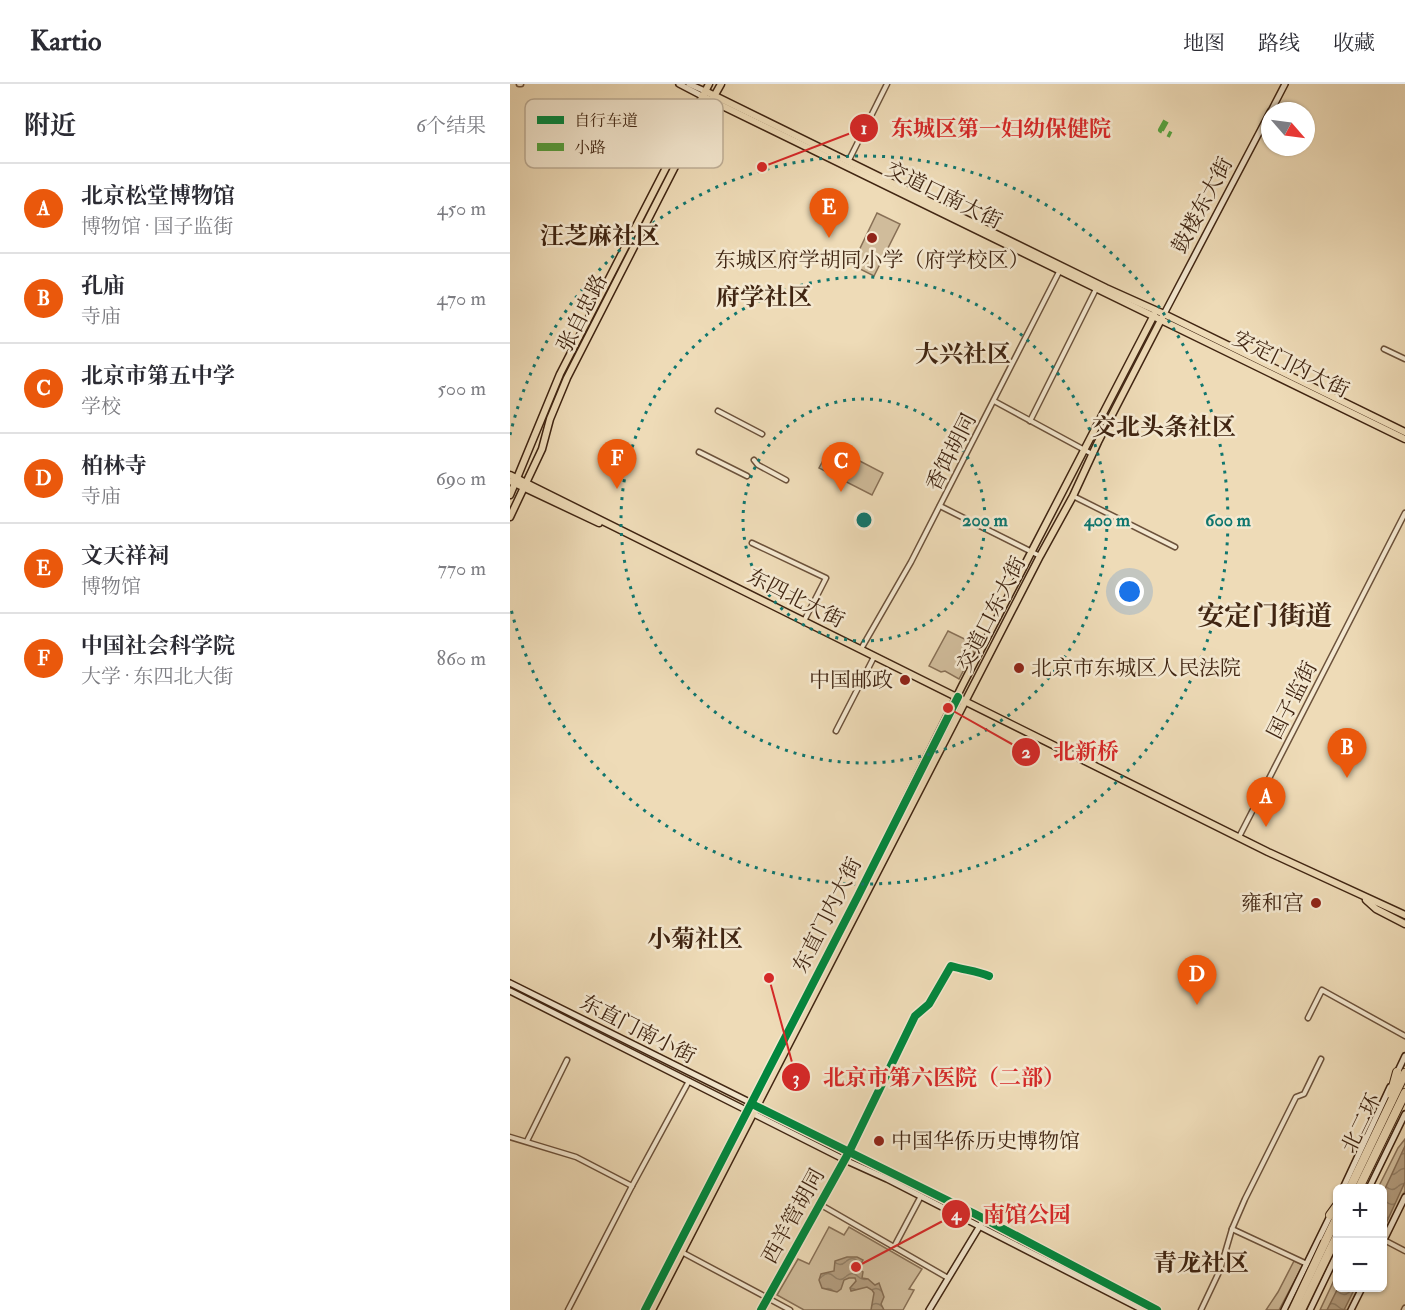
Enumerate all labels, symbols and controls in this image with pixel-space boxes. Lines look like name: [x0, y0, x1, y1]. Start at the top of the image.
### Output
text: Kartio: [30, 24, 101, 59]
text: 地图: [1183, 30, 1225, 57]
text: 路线: [1258, 30, 1300, 57]
text: 收藏: [1333, 30, 1375, 57]
legend: [525, 99, 723, 168]
north arrow: [1261, 102, 1315, 156]
callout: 东城区第一妇幼保健院: [849, 108, 1123, 148]
text: 附近: [24, 110, 76, 142]
text: 自行车道: [574, 111, 638, 131]
text: 6个结果: [416, 113, 486, 138]
text: 东城区第一妇幼保健院: [891, 115, 1111, 143]
text: 1: [861, 117, 867, 140]
text: 小路: [574, 138, 606, 158]
street label: 鼓楼东大街: [1166, 153, 1239, 258]
street label: 交道口南大街: [881, 156, 1006, 235]
text: 北京松堂博物馆: [81, 182, 235, 210]
pin: E: [810, 188, 848, 238]
text: A: [37, 196, 50, 221]
text: 450 m: [437, 196, 486, 221]
text: 博物馆 · 国子监街: [81, 214, 233, 239]
district label: 汪芝麻社区: [540, 221, 660, 252]
marker: 东城区府学胡同小学（府学校区）: [865, 231, 879, 245]
place label: 东城区府学胡同小学（府学校区）: [715, 247, 1030, 274]
street label: 张自忠路: [551, 270, 614, 357]
text: 孔庙: [81, 272, 125, 300]
district label: 府学社区: [716, 282, 812, 313]
text: B: [37, 286, 50, 311]
text: 470 m: [437, 286, 486, 311]
text: 寺庙: [81, 304, 121, 329]
street label: 安定门内大街: [1228, 325, 1353, 404]
district label: 大兴社区: [915, 339, 1011, 370]
text: 北京市第五中学: [81, 362, 235, 390]
text: C: [36, 376, 51, 401]
text: 500 m: [437, 376, 486, 401]
text: 学校: [81, 394, 121, 419]
street label: 香饵胡同: [920, 409, 983, 496]
district label: 交北头条社区: [1092, 412, 1236, 443]
pin: F: [598, 440, 636, 489]
pin: C: [822, 442, 860, 492]
text: 柏林寺: [81, 452, 147, 480]
text: D: [35, 466, 52, 491]
text: 690 m: [436, 466, 486, 491]
text: 寺庙: [81, 484, 121, 509]
text: 200 m: [962, 509, 1009, 532]
text: 400 m: [1083, 509, 1131, 532]
text: 600 m: [1205, 509, 1252, 532]
centre of rings: [854, 510, 874, 530]
text: 文天祥祠: [81, 542, 169, 570]
street label: 交道口东大街: [951, 552, 1032, 676]
text: E: [36, 556, 51, 581]
text: 770 m: [438, 556, 486, 581]
street label: 东四北大街: [743, 563, 849, 634]
text: 博物馆: [81, 574, 141, 599]
your location: [1115, 577, 1144, 606]
district label: 安定门街道: [1198, 600, 1333, 633]
text: 中国社会科学院: [81, 632, 235, 660]
text: F: [37, 646, 50, 671]
text: 860 m: [437, 646, 486, 671]
place label: 北京市东城区人民法院: [1031, 655, 1241, 682]
street label: 国子监街: [1261, 657, 1324, 744]
marker: 北京市东城区人民法院: [1012, 661, 1026, 675]
text: 大学 · 东四北大街: [81, 664, 233, 689]
place label: 中国邮政: [809, 667, 893, 694]
marker: 中国邮政: [898, 673, 912, 687]
pin: B: [1328, 728, 1366, 778]
callout: 北新桥: [1011, 732, 1131, 772]
text: 北新桥: [1053, 738, 1119, 766]
text: 2: [1021, 741, 1031, 764]
pin: A: [1246, 778, 1286, 827]
street label: 东直门内大街: [787, 853, 868, 977]
place label: 雍和宫: [1241, 890, 1304, 917]
marker: 雍和宫: [1309, 896, 1323, 910]
district label: 小菊社区: [647, 924, 743, 955]
pin: D: [1178, 956, 1216, 1005]
street label: 东直门南小街: [576, 989, 700, 1070]
callout: 北京市第六医院（二部）: [781, 1057, 1077, 1097]
text: 北京市第六医院（二部）: [823, 1064, 1065, 1092]
text: 3: [793, 1067, 800, 1090]
street label: 北二环: [1336, 1089, 1387, 1157]
place label: 中国华侨历史博物馆: [891, 1128, 1080, 1155]
marker: 中国华侨历史博物馆: [872, 1134, 886, 1148]
street label: 西羊管胡同: [756, 1164, 831, 1269]
map controls: [1333, 1184, 1387, 1292]
button: +: [1333, 1184, 1387, 1238]
callout: 南馆公园: [941, 1194, 1083, 1234]
text: 南馆公园: [983, 1201, 1071, 1229]
text: 4: [950, 1203, 962, 1226]
button: −: [1333, 1238, 1387, 1292]
district label: 青龙社区: [1153, 1248, 1249, 1279]

